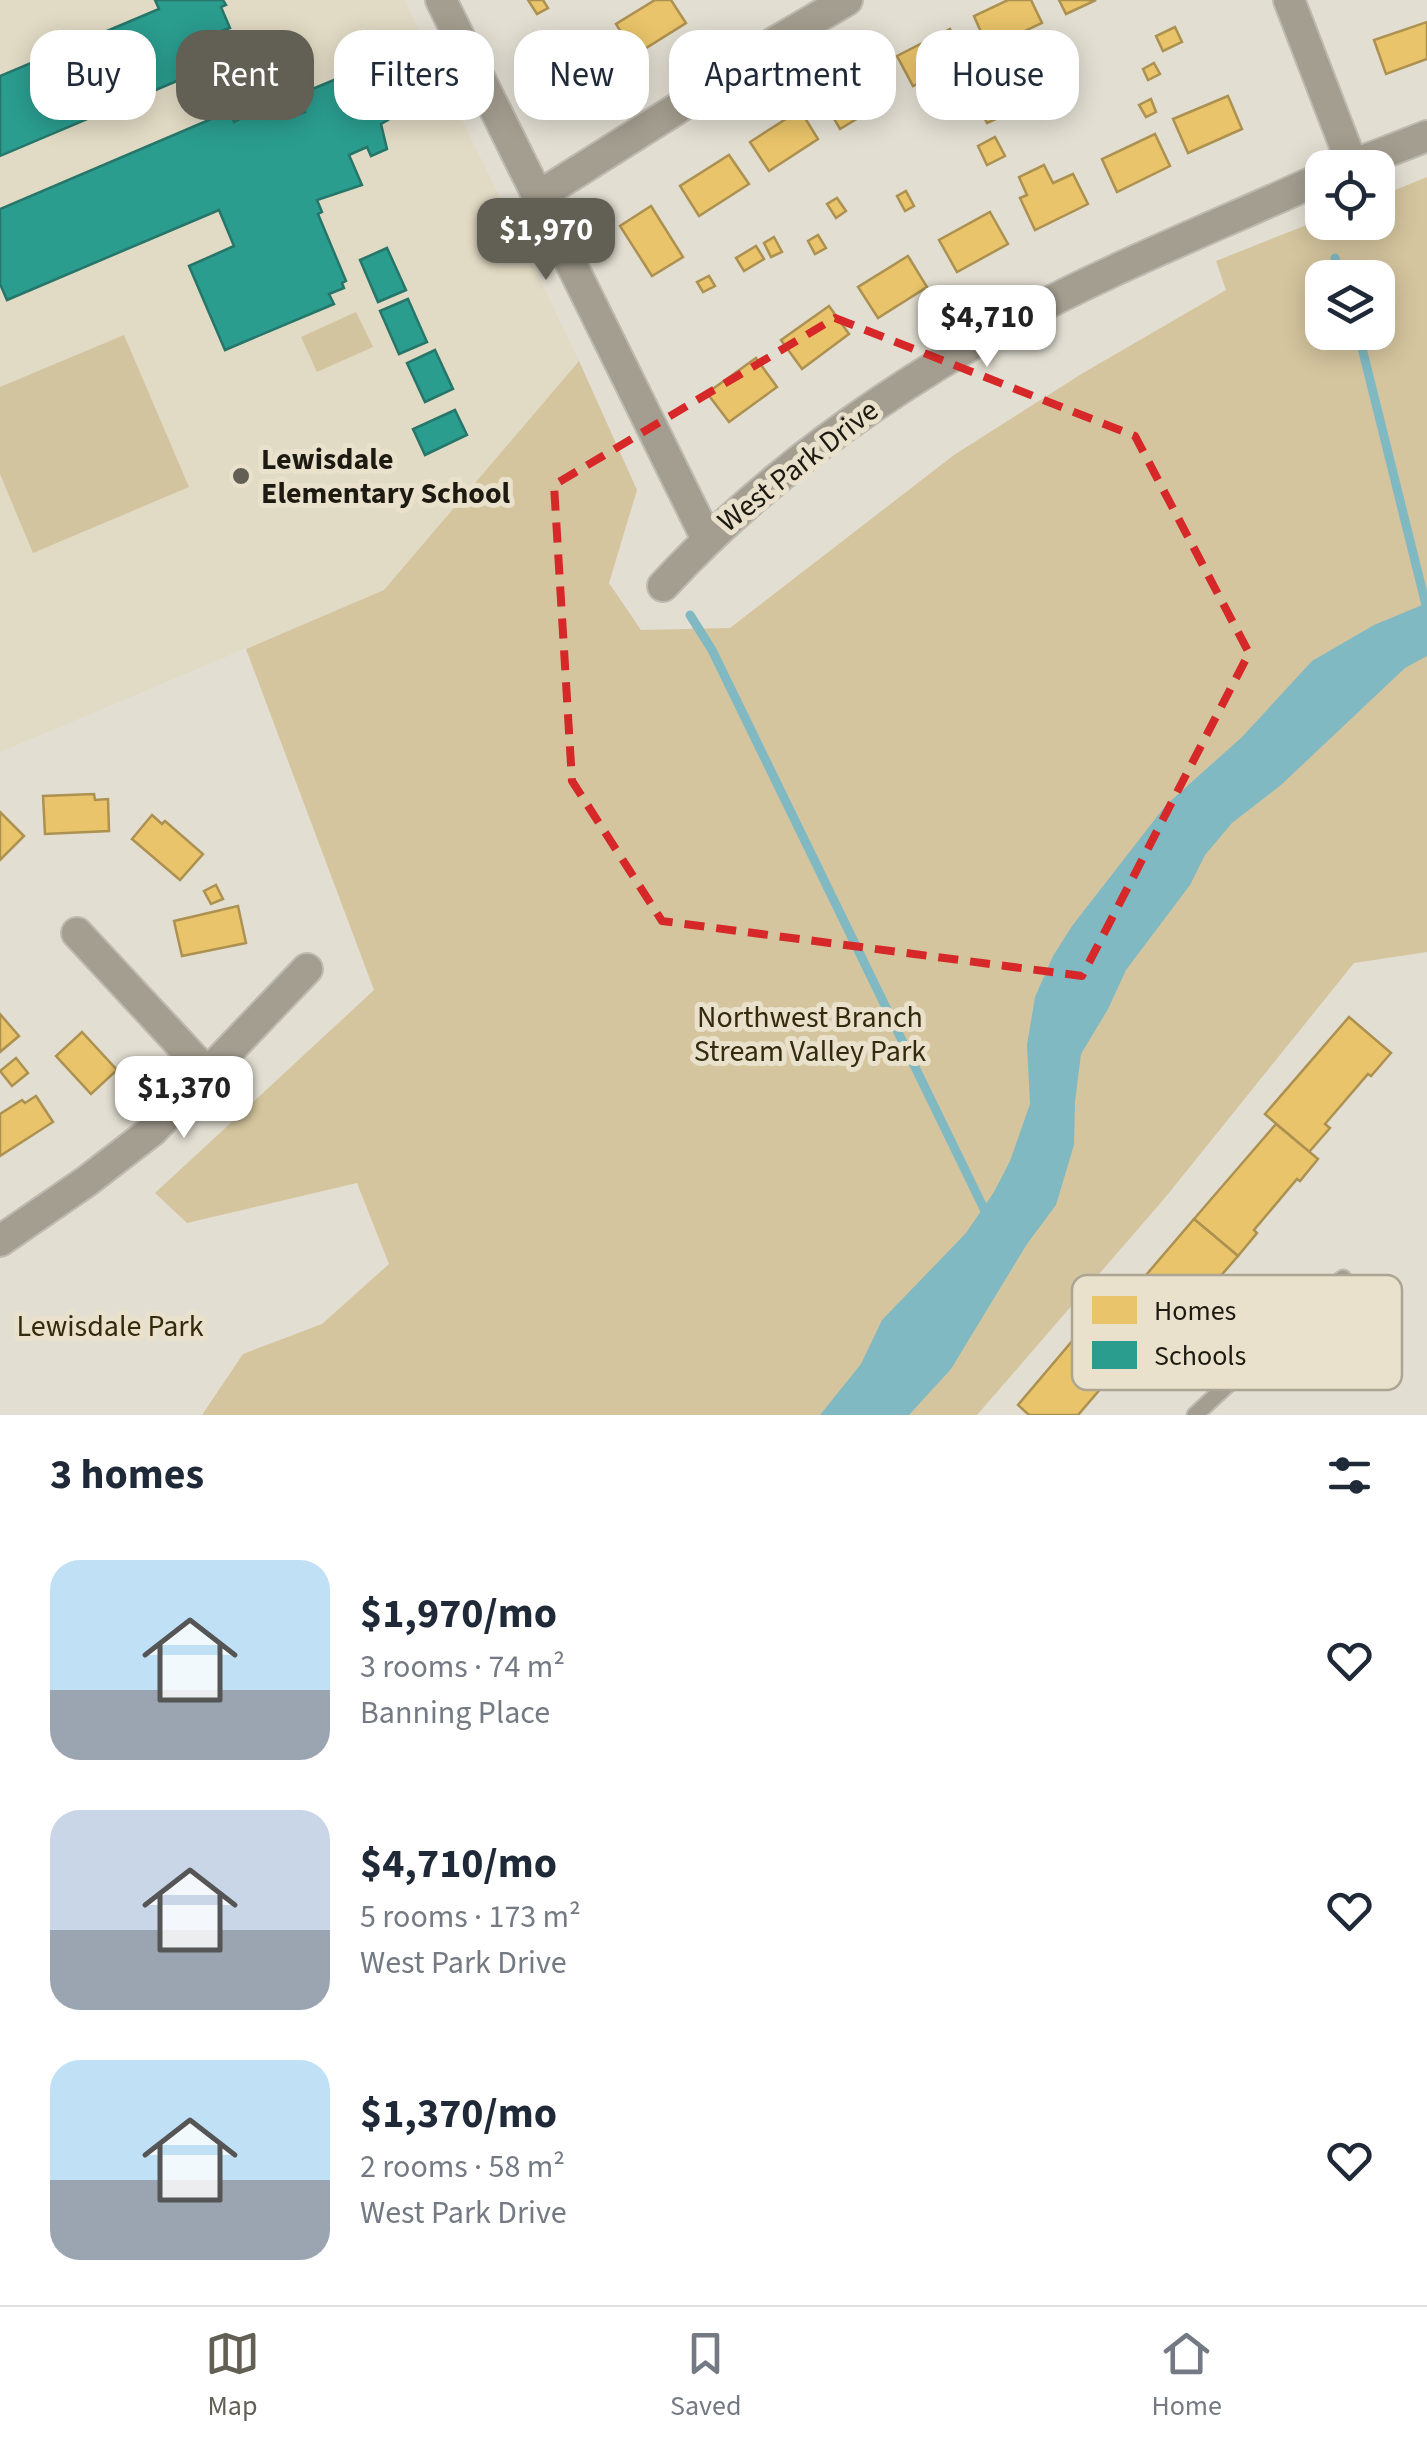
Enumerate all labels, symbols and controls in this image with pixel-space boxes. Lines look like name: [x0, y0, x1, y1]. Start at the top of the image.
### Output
chip: Buy: [30, 30, 156, 120]
chip: Rent: [176, 30, 314, 120]
chip: Filters: [334, 30, 494, 120]
chip: New: [514, 30, 649, 120]
chip: Apartment: [669, 30, 896, 120]
chip: House: [916, 30, 1079, 120]
map controls: [1305, 150, 1395, 350]
button: locate: [1305, 150, 1395, 240]
pin: $1,970: [465, 198, 627, 283]
text: $1,970: [499, 207, 593, 253]
button: layers: [1305, 260, 1395, 350]
pin: $4,710: [906, 285, 1068, 370]
text: $4,710: [940, 294, 1034, 340]
street label: West Park Drive: [708, 389, 888, 543]
place label: Lewisdale Elementary School: [261, 438, 511, 515]
marker: Lewisdale Elementary School: [230, 465, 252, 487]
park label: Northwest Branch Stream Valley Park: [694, 996, 926, 1073]
pin: $1,370: [103, 1056, 265, 1141]
text: $1,370: [137, 1065, 231, 1111]
legend: [1072, 1275, 1402, 1390]
text: Homes: [1154, 1291, 1236, 1331]
park label: Lewisdale Park: [16, 1305, 204, 1348]
text: Schools: [1154, 1336, 1246, 1376]
text: 3 homes: [50, 1445, 204, 1505]
icon: filters: [1322, 1448, 1377, 1503]
text: $1,970/mo: [360, 1584, 557, 1644]
icon: home: [130, 1600, 250, 1720]
icon: heart: [1322, 1633, 1377, 1688]
text: 3 rooms · 74 m²: [360, 1644, 565, 1690]
text: Banning Place: [360, 1690, 550, 1736]
text: $4,710/mo: [360, 1834, 557, 1894]
icon: home: [130, 1850, 250, 1970]
icon: heart: [1322, 1883, 1377, 1938]
text: 5 rooms · 173 m²: [360, 1894, 581, 1940]
text: West Park Drive: [360, 1940, 567, 1986]
text: $1,370/mo: [360, 2084, 557, 2144]
icon: home: [130, 2100, 250, 2220]
icon: heart: [1322, 2133, 1377, 2188]
text: 2 rooms · 58 m²: [360, 2144, 565, 2190]
text: West Park Drive: [360, 2190, 567, 2236]
tab: Map: [205, 2326, 260, 2426]
tab: Saved: [670, 2326, 741, 2426]
tab: Home: [1151, 2326, 1222, 2426]

